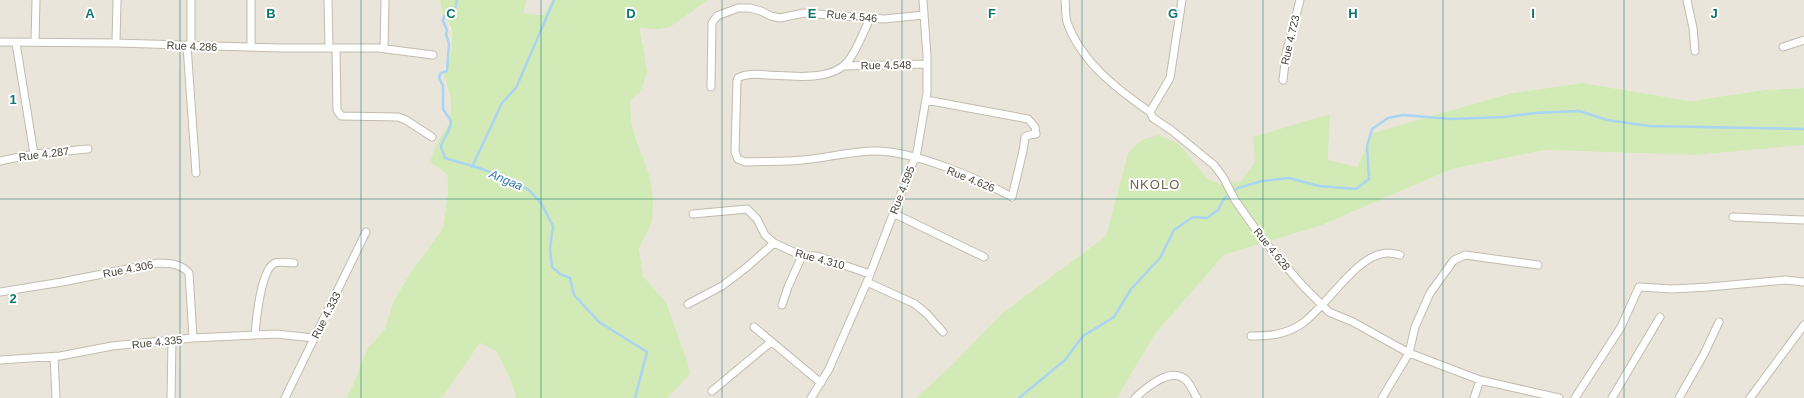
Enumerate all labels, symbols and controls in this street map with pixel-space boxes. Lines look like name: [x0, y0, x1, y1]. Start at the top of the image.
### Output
text: A: [85, 6, 95, 21]
text: B: [266, 6, 276, 21]
text: C: [446, 6, 456, 21]
text: D: [626, 6, 636, 21]
text: E: [808, 6, 817, 21]
text: F: [988, 6, 996, 21]
text: G: [1168, 6, 1178, 21]
text: H: [1348, 6, 1358, 21]
text: I: [1531, 6, 1535, 21]
text: J: [1710, 6, 1718, 21]
street label: Rue 4.546: [826, 8, 878, 24]
street label: Rue 4.723: [1278, 14, 1302, 66]
street label: Rue 4.286: [166, 39, 218, 53]
street label: Rue 4.548: [861, 59, 911, 71]
text: 1: [9, 92, 17, 107]
street label: Rue 4.287: [18, 145, 70, 163]
street label: Rue 4.595: [887, 164, 917, 216]
street label: Rue 4.626: [945, 164, 997, 194]
water label: Angaa: [486, 166, 525, 193]
district label: NKOLO: [1130, 177, 1180, 192]
street label: Rue 4.628: [1251, 225, 1293, 273]
street label: Rue 4.310: [794, 247, 846, 271]
street label: Rue 4.306: [102, 258, 154, 280]
street label: Rue 4.333: [309, 290, 343, 340]
text: 2: [9, 291, 17, 306]
street label: Rue 4.335: [131, 333, 183, 351]

